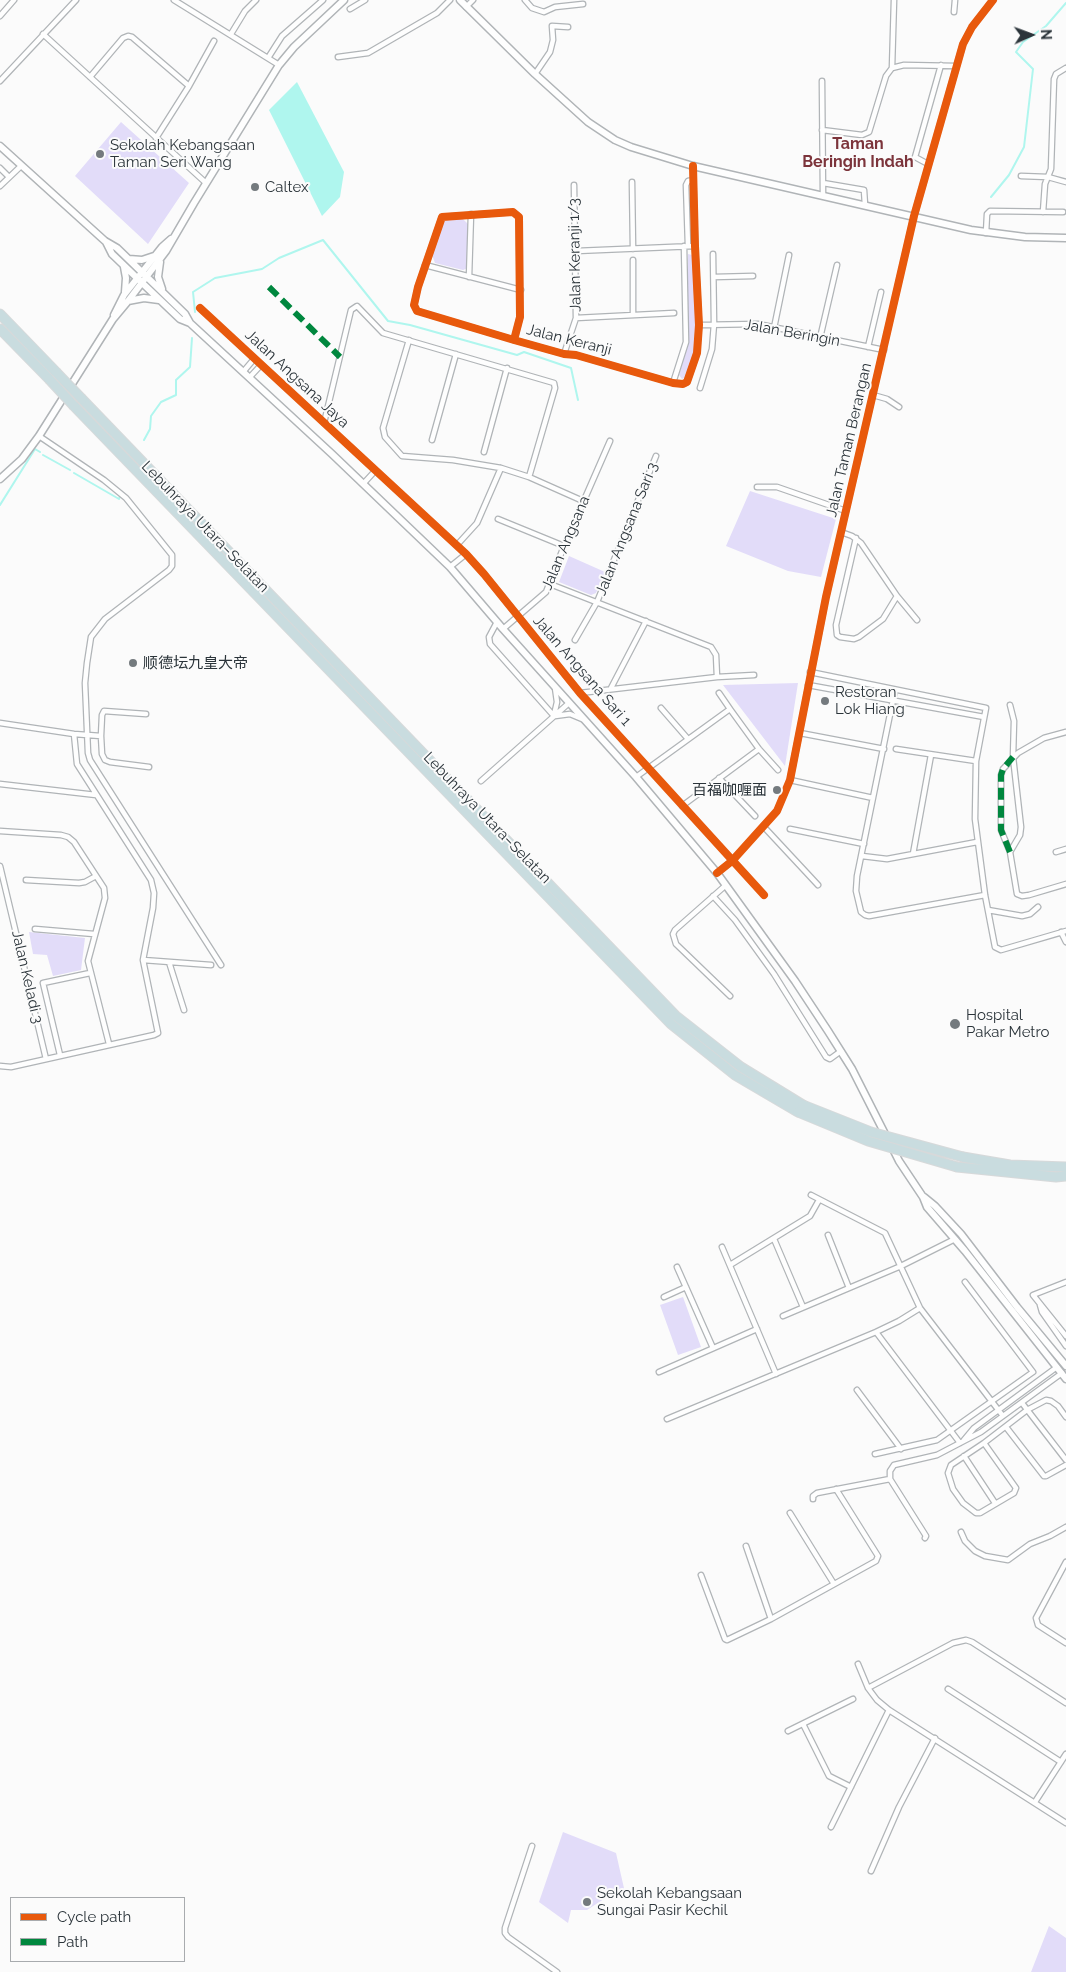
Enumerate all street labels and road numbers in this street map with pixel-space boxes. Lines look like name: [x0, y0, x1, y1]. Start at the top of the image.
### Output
street label: Jalan Keranji 1/3: [565, 198, 585, 312]
street label: Jalan Beringin: [742, 316, 842, 350]
street label: Jalan Keranji: [525, 321, 613, 359]
street label: Jalan Angsana Jaya: [241, 326, 353, 432]
street label: Jalan Taman Berangan: [823, 361, 875, 519]
street label: Lebuhraya Utara–Selatan: [137, 457, 273, 597]
street label: Jalan Angsana Sari 3: [592, 460, 662, 598]
street label: Jalan Angsana: [538, 493, 594, 593]
street label: Jalan Angsana Sari 1: [529, 612, 635, 730]
street label: Lebuhraya Utara–Selatan: [419, 748, 555, 888]
street label: Jalan Keladi 3: [8, 929, 46, 1025]

